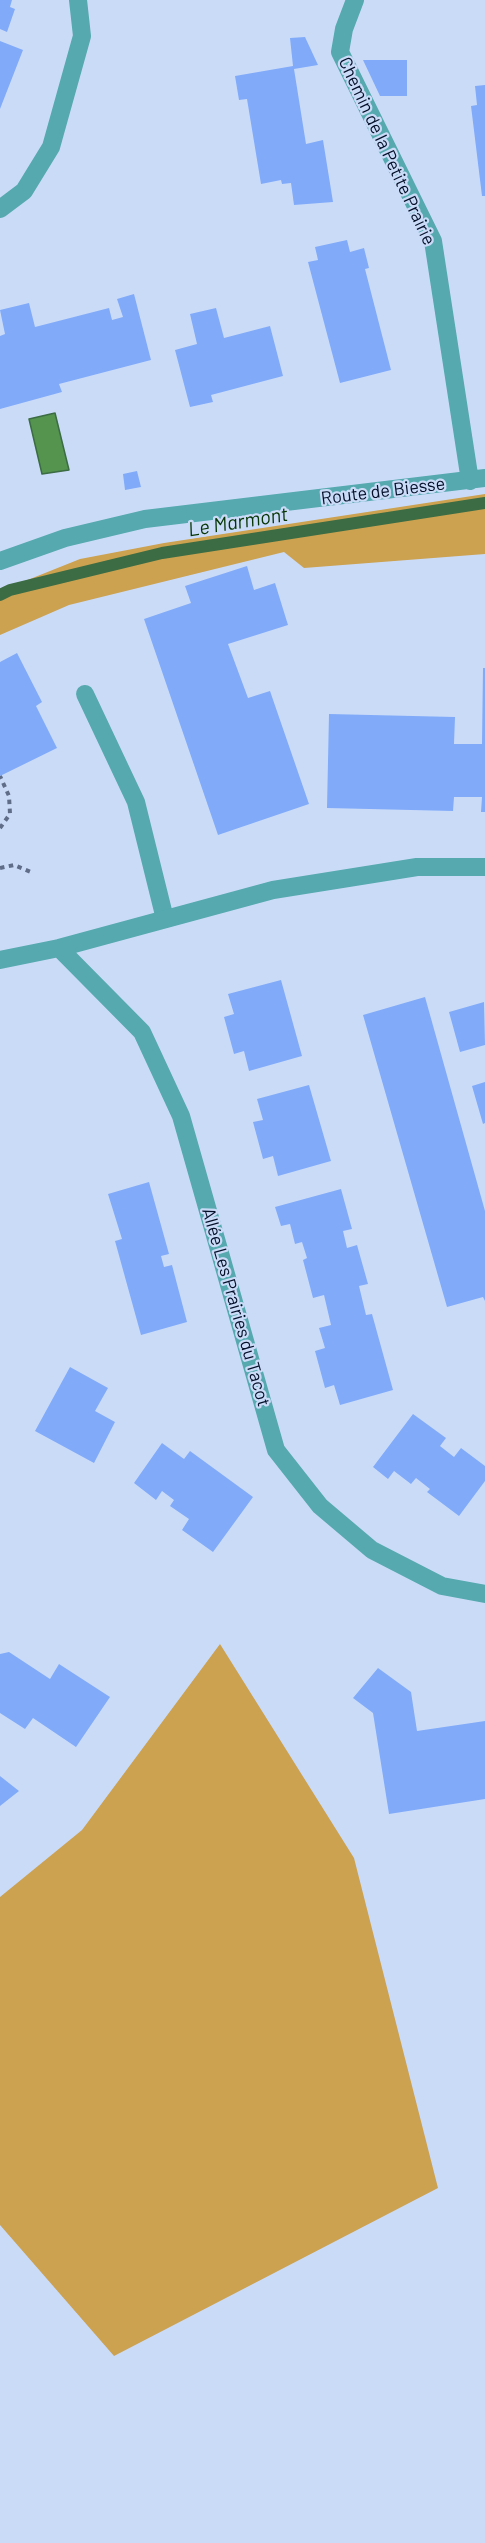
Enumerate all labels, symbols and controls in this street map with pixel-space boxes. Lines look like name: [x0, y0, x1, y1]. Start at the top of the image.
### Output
street label: Chemin de la Petite Prairie: [334, 54, 440, 248]
street label: Route de Biesse: [320, 473, 446, 509]
water label: Le Marmont: [186, 502, 290, 542]
street label: Allée Les Prairies du Tacot: [197, 1205, 275, 1409]

